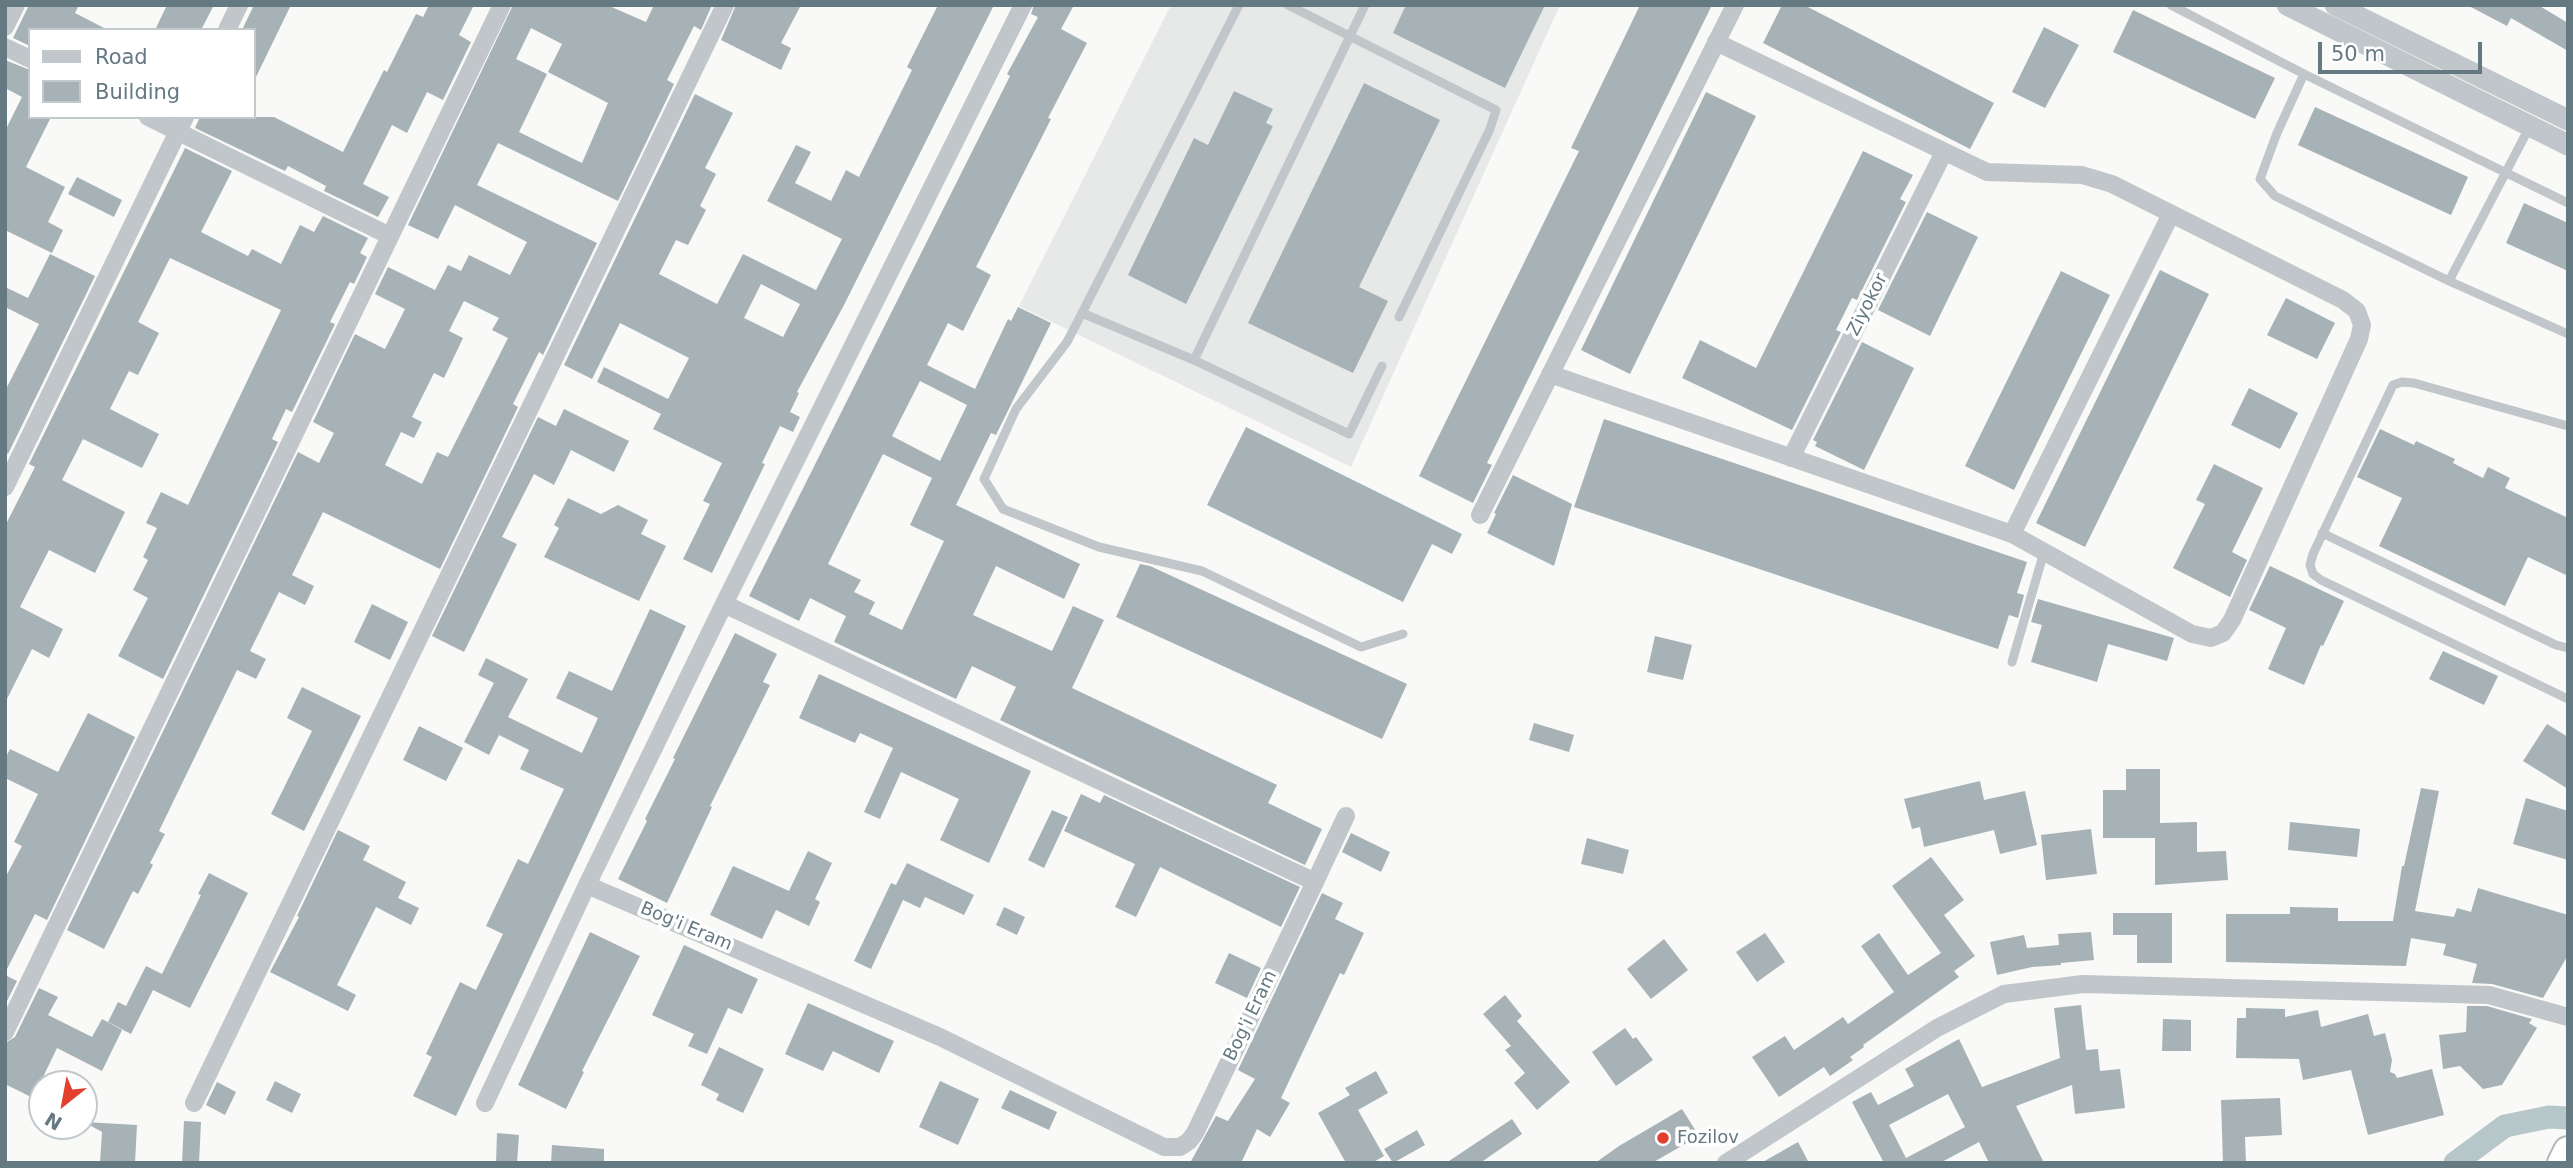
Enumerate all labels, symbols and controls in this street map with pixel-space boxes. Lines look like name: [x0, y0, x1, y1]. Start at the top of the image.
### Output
legend: [28, 28, 256, 119]
scale bar: [2321, 28, 2486, 72]
text: 50 m: [2331, 42, 2385, 66]
text: Road: [95, 45, 148, 69]
text: Building: [95, 80, 180, 104]
street label: Ziyokor: [1843, 270, 1893, 340]
street label: Bog'i Eram: [637, 898, 735, 956]
street label: Bog'i Eram: [1220, 967, 1282, 1065]
north arrow: [28, 1070, 98, 1140]
text: N: [41, 1108, 66, 1135]
place label: Fozilov: [1677, 1127, 1739, 1149]
marker: Fozilov: [1655, 1130, 1671, 1146]

